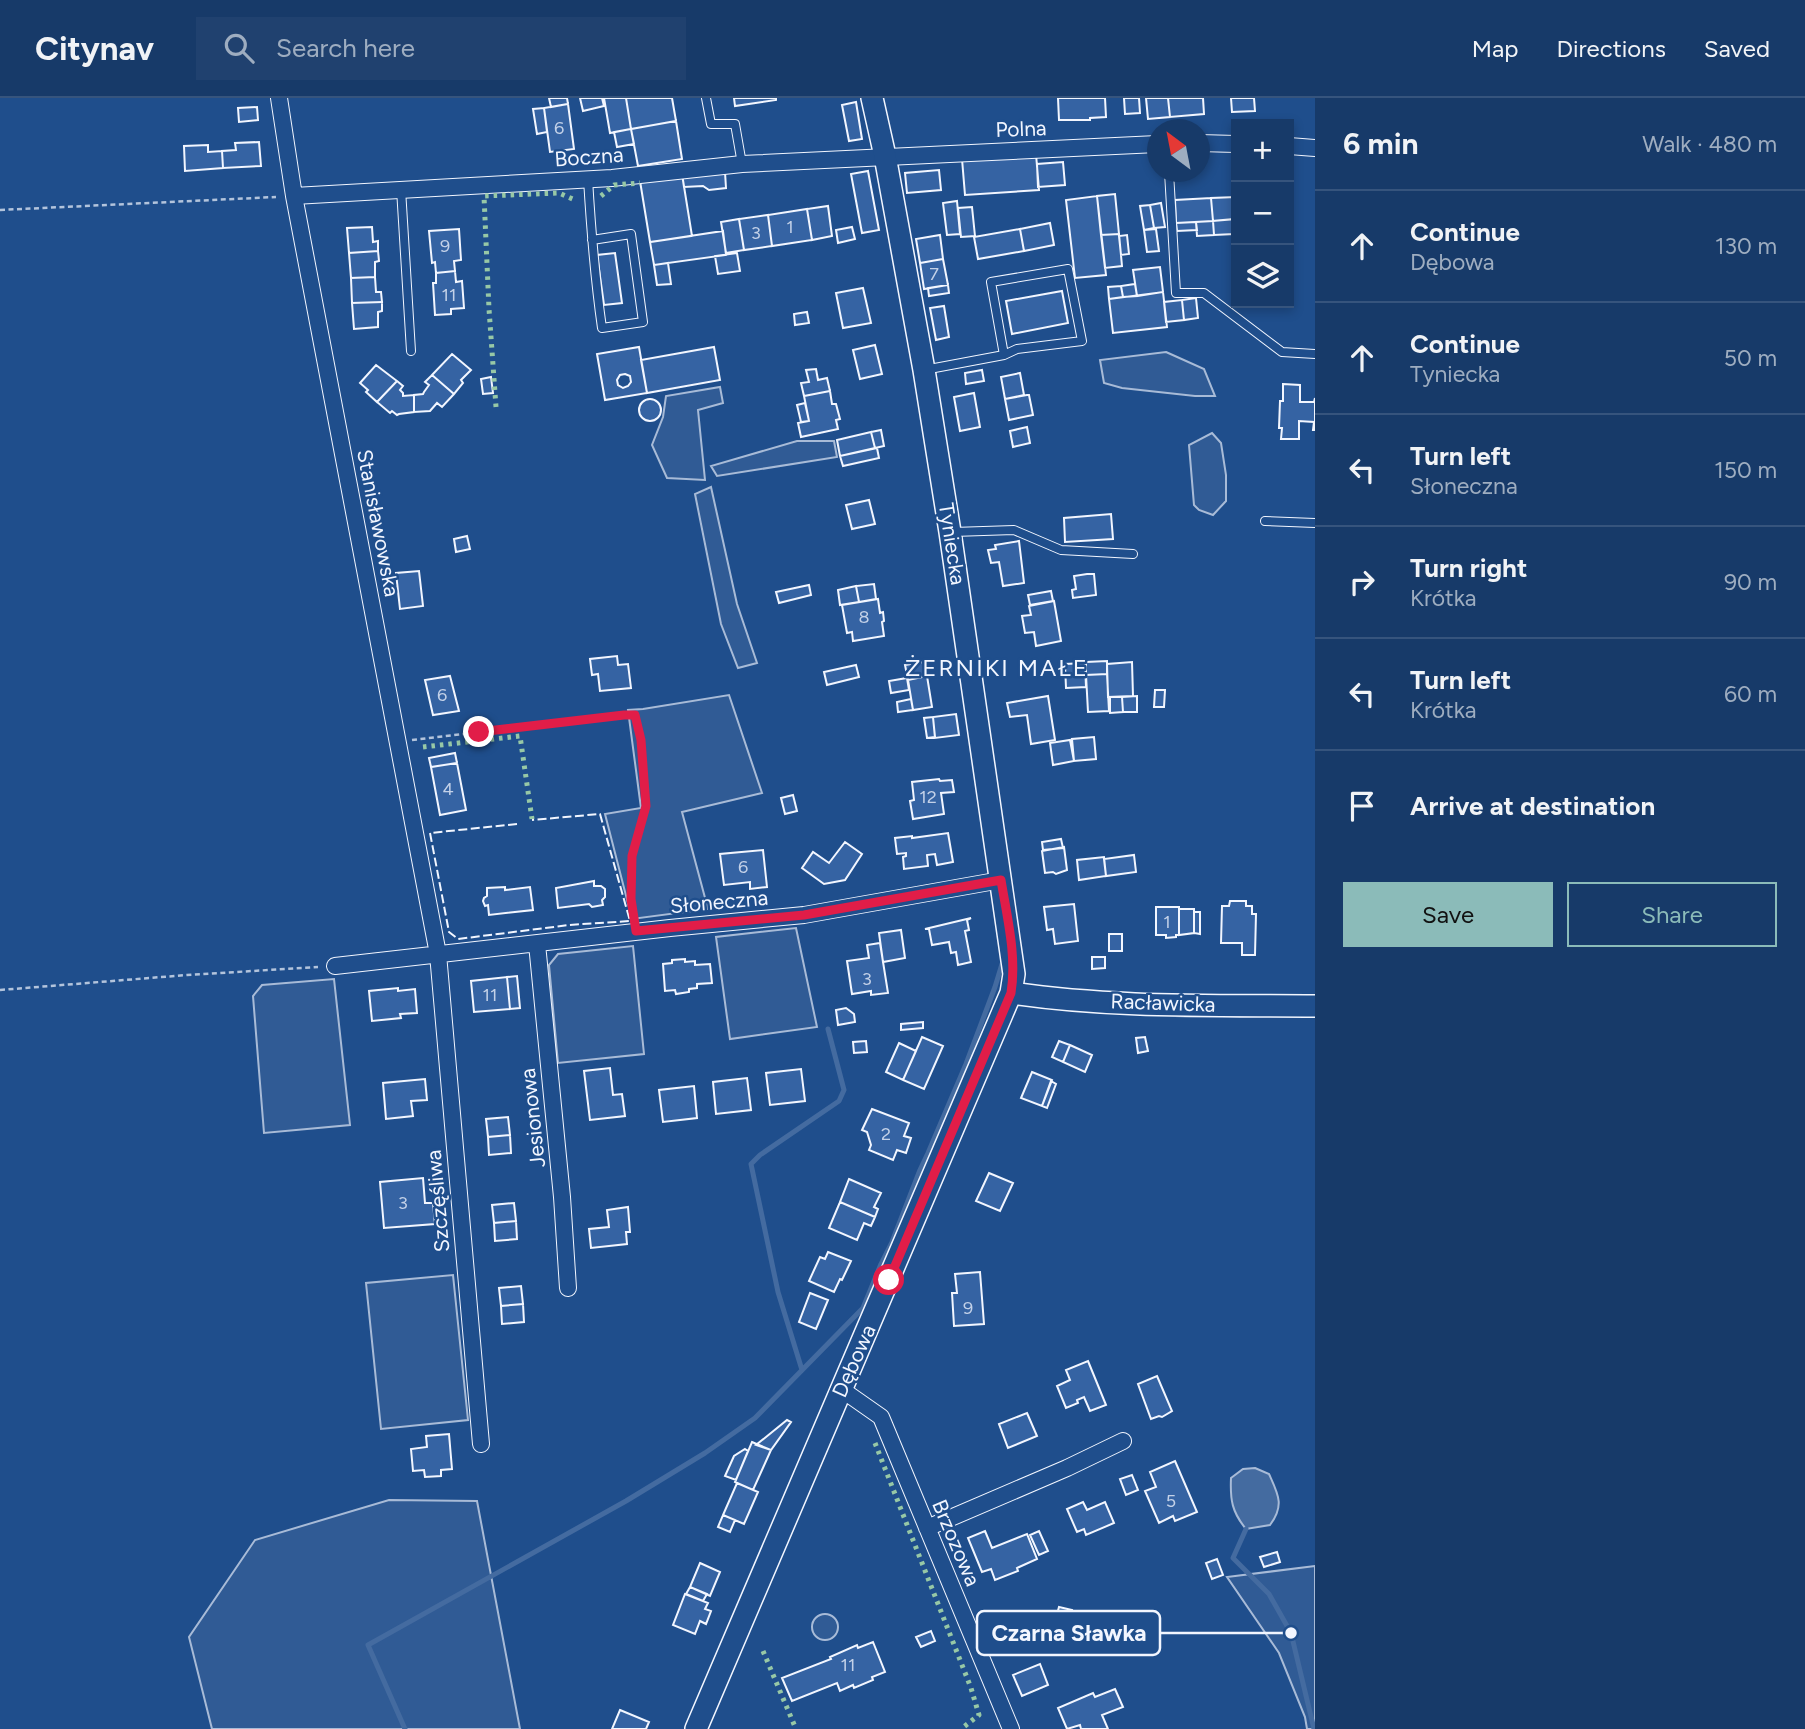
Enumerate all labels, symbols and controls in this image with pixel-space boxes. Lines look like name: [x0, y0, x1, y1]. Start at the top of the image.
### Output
search box: [196, 17, 686, 80]
text: Citynav: [35, 29, 154, 68]
icon: search: [220, 29, 258, 67]
text: Search here: [276, 32, 415, 64]
text: Map: [1472, 34, 1518, 63]
text: Directions: [1556, 34, 1666, 63]
text: Saved: [1704, 34, 1770, 63]
street label: Polna: [995, 115, 1047, 142]
house number: 6: [554, 117, 564, 139]
north arrow: [1147, 119, 1210, 182]
map controls: [1231, 119, 1294, 308]
button: +: [1231, 119, 1294, 182]
text: 6 min: [1343, 125, 1419, 162]
text: Walk · 480 m: [1642, 130, 1777, 158]
street label: Boczna: [554, 142, 624, 171]
button: −: [1231, 182, 1294, 245]
house number: 1: [786, 216, 794, 238]
text: Continue: [1410, 216, 1520, 248]
house number: 3: [751, 222, 761, 244]
icon: ahead: [1343, 227, 1381, 265]
text: 130 m: [1715, 232, 1777, 260]
house number: 9: [440, 235, 450, 257]
button: layers: [1231, 245, 1294, 308]
text: Dębowa: [1410, 248, 1494, 276]
house number: 7: [929, 263, 939, 285]
house number: 11: [442, 284, 456, 306]
text: Continue: [1410, 328, 1520, 360]
icon: ahead: [1343, 339, 1381, 377]
text: 50 m: [1724, 344, 1777, 372]
text: Tyniecka: [1410, 360, 1500, 388]
text: Turn left: [1410, 440, 1511, 472]
street label: Stanisławowska: [352, 447, 405, 599]
icon: left: [1343, 451, 1381, 489]
text: 150 m: [1714, 456, 1777, 484]
text: Słoneczna: [1410, 472, 1518, 500]
street label: Tyniecka: [934, 501, 971, 587]
text: Turn right: [1410, 552, 1527, 584]
icon: right: [1343, 563, 1381, 601]
text: 90 m: [1724, 568, 1777, 596]
text: Krótka: [1410, 584, 1476, 612]
house number: 8: [858, 606, 870, 628]
district label: ŻERNIKI MAŁE: [905, 653, 1089, 682]
text: Turn left: [1410, 664, 1511, 696]
icon: left: [1343, 675, 1381, 713]
text: 60 m: [1724, 680, 1777, 708]
house number: 6: [437, 684, 447, 706]
text: Krótka: [1410, 696, 1476, 724]
route end: [463, 716, 494, 747]
house number: 4: [442, 778, 454, 800]
house number: 12: [919, 786, 937, 808]
icon: arrive: [1343, 787, 1381, 825]
text: Arrive at destination: [1410, 790, 1655, 822]
house number: 6: [738, 856, 748, 878]
button: Save: [1343, 882, 1553, 947]
button: Share: [1567, 882, 1777, 947]
street label: Słoneczna: [669, 885, 769, 918]
house number: 1: [1163, 911, 1171, 933]
house number: 3: [862, 968, 872, 990]
house number: 11: [483, 984, 497, 1006]
street label: Racławicka: [1110, 988, 1216, 1017]
street label: Jesionowa: [515, 1067, 550, 1169]
house number: 2: [881, 1123, 891, 1145]
street label: Szczęśliwa: [421, 1149, 454, 1253]
house number: 3: [398, 1192, 408, 1214]
route start: [873, 1264, 904, 1295]
house number: 9: [963, 1297, 973, 1319]
street label: Dębowa: [826, 1321, 881, 1401]
house number: 5: [1166, 1490, 1176, 1512]
street label: Brzozowa: [927, 1496, 986, 1590]
callout: Czarna Sławka: [977, 1611, 1160, 1655]
text: Czarna Sławka: [991, 1619, 1147, 1647]
house number: 11: [841, 1654, 855, 1676]

